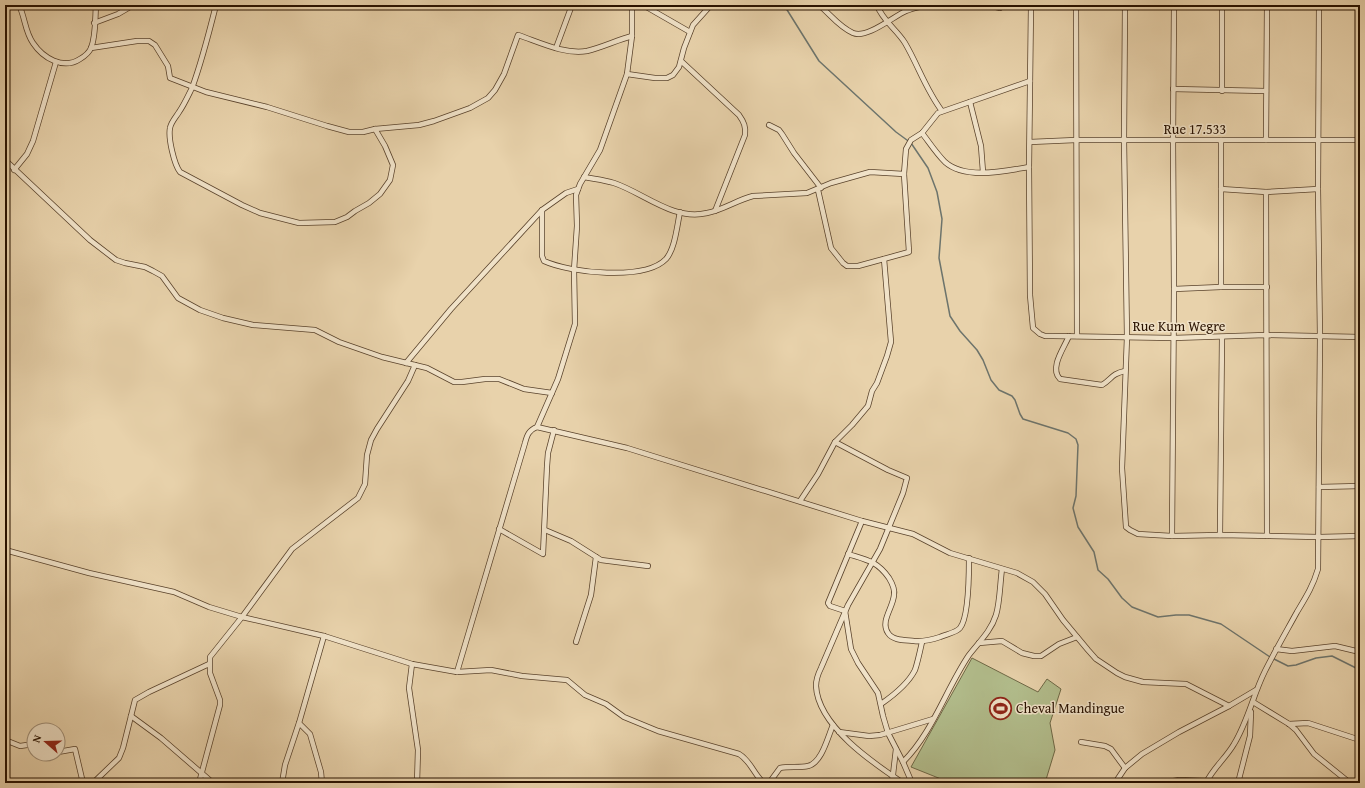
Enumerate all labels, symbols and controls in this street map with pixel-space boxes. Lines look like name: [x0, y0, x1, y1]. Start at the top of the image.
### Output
street label: Rue 17.533: [1164, 119, 1226, 139]
street label: Rue Kum Wegre: [1133, 316, 1226, 336]
sports icon: Cheval Mandingue: [987, 695, 1013, 721]
place label: Cheval Mandingue: [1016, 698, 1125, 718]
north arrow: [26, 722, 66, 762]
text: N: [28, 732, 46, 745]

